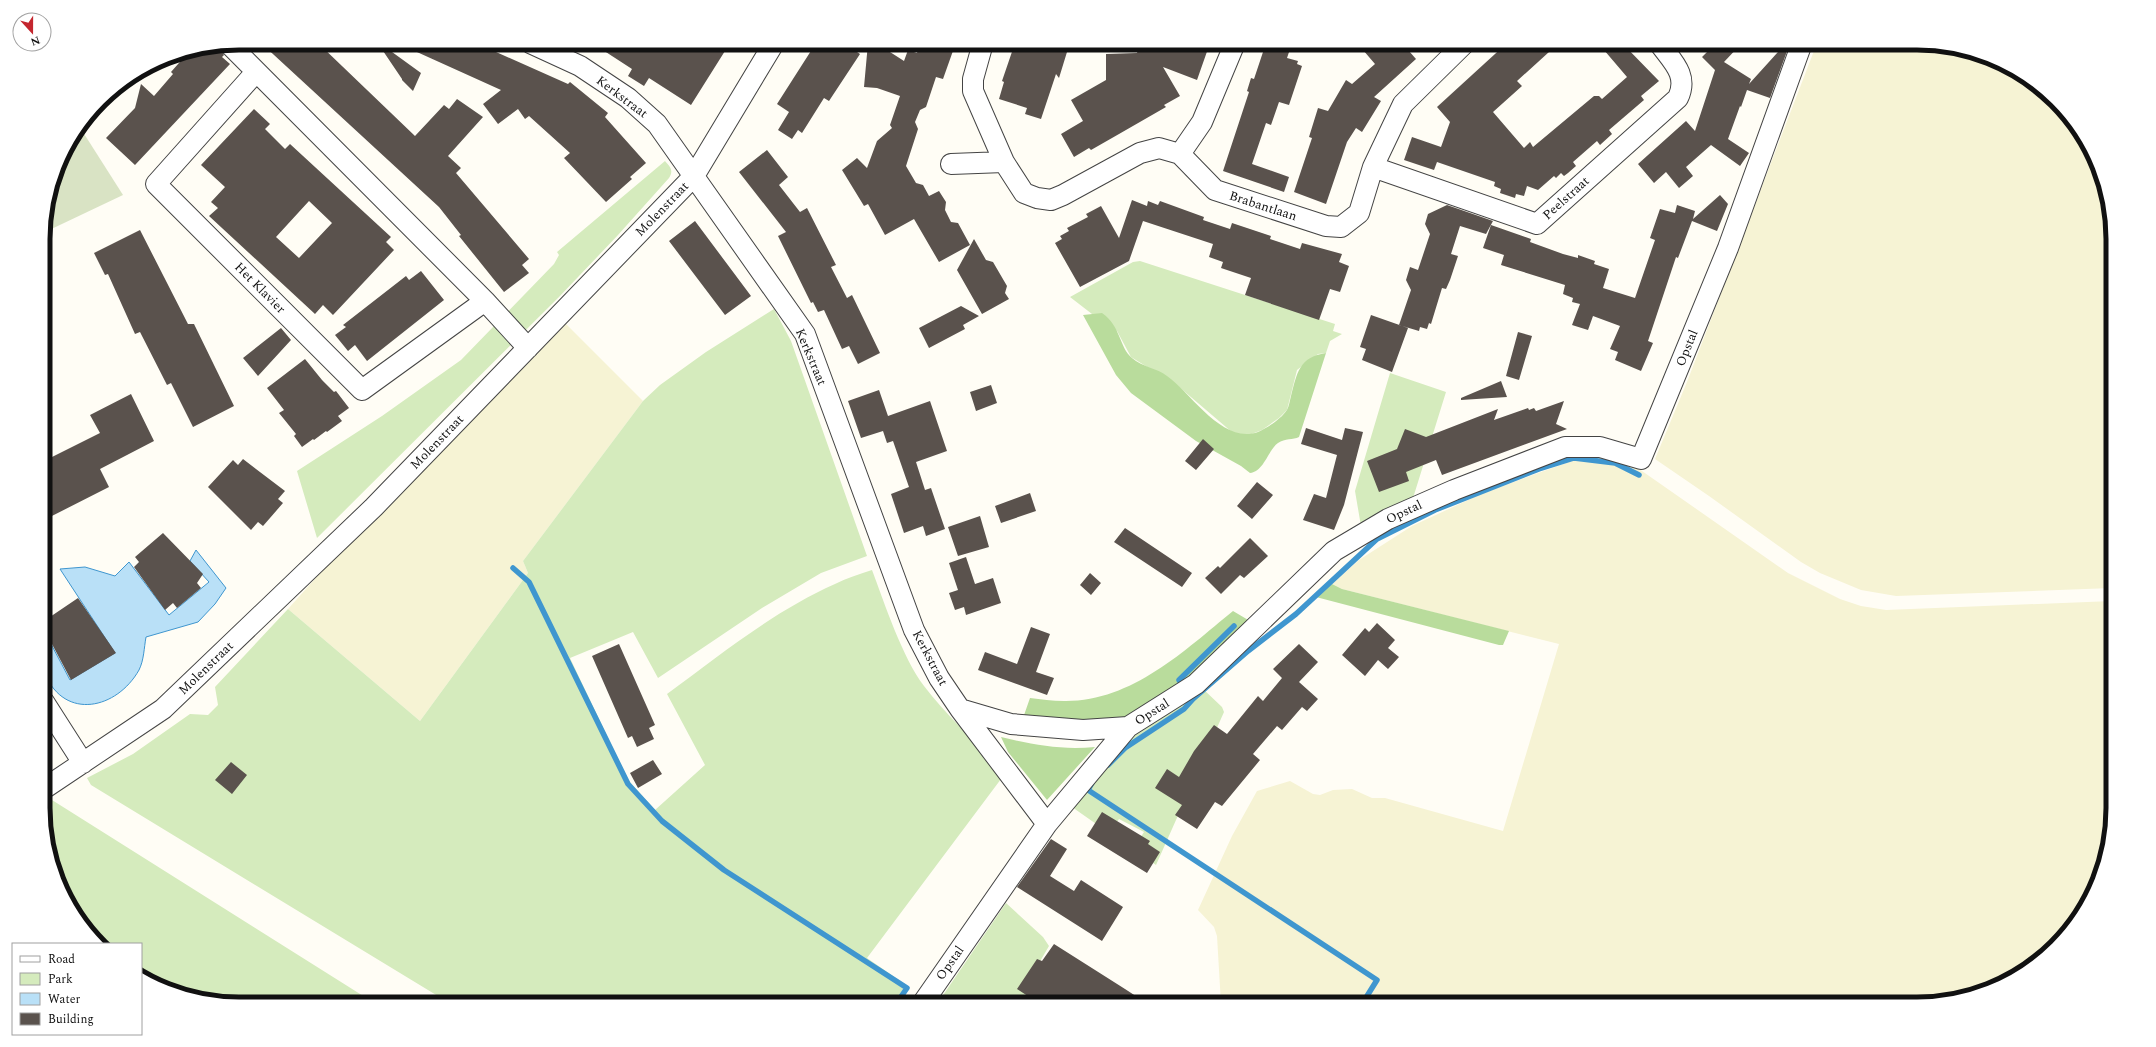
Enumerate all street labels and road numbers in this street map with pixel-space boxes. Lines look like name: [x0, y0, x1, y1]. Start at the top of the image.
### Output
street label: Kerkstraat: [592, 71, 652, 123]
street label: Peelstraat: [1538, 171, 1594, 225]
street label: Molenstraat: [630, 177, 694, 241]
street label: Brabantlaan: [1227, 186, 1300, 226]
street label: Het Klavier: [230, 258, 290, 318]
street label: Kerkstraat: [790, 325, 832, 389]
street label: Opstal: [1671, 326, 1703, 369]
street label: Molenstraat: [405, 410, 469, 474]
street label: Opstal: [1383, 495, 1426, 529]
street label: Kerkstraat: [907, 627, 953, 690]
street label: Molenstraat: [174, 636, 238, 700]
street label: Opstal: [1131, 693, 1174, 731]
street label: Opstal: [931, 942, 969, 984]

